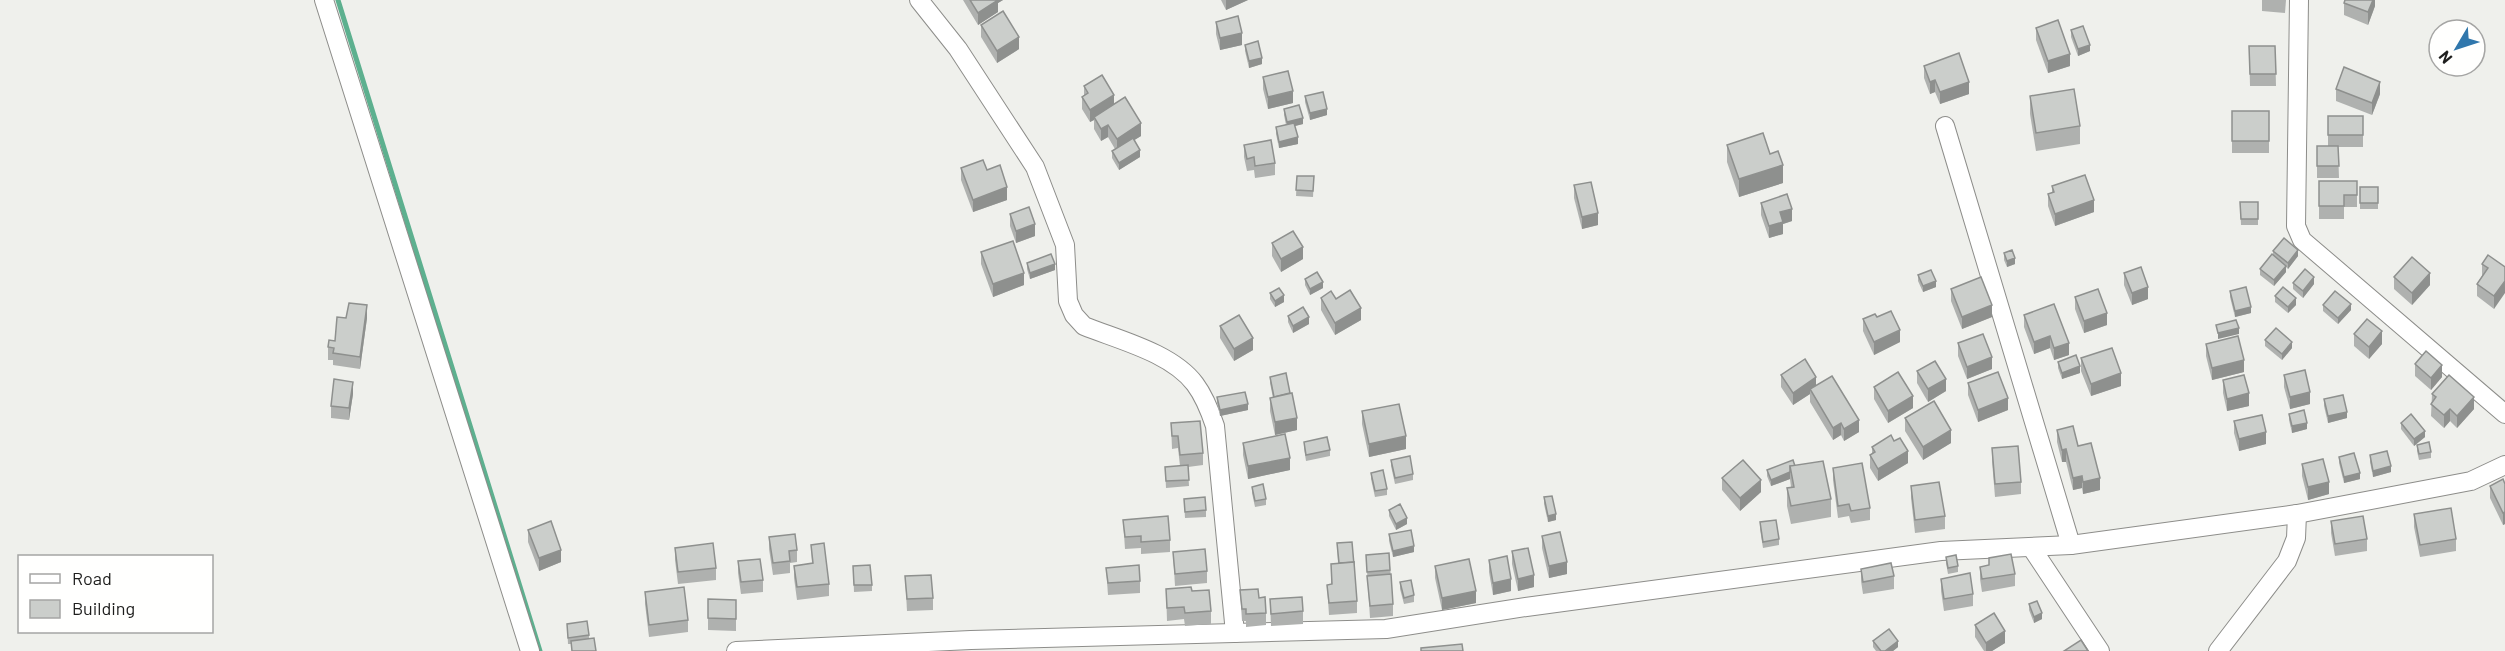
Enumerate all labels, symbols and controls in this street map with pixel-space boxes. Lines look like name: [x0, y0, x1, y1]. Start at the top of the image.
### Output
north arrow: [2427, 18, 2487, 78]
text: N: [2434, 48, 2456, 68]
legend: [18, 555, 213, 633]
text: Road: [72, 567, 112, 589]
text: Building: [72, 597, 135, 619]

